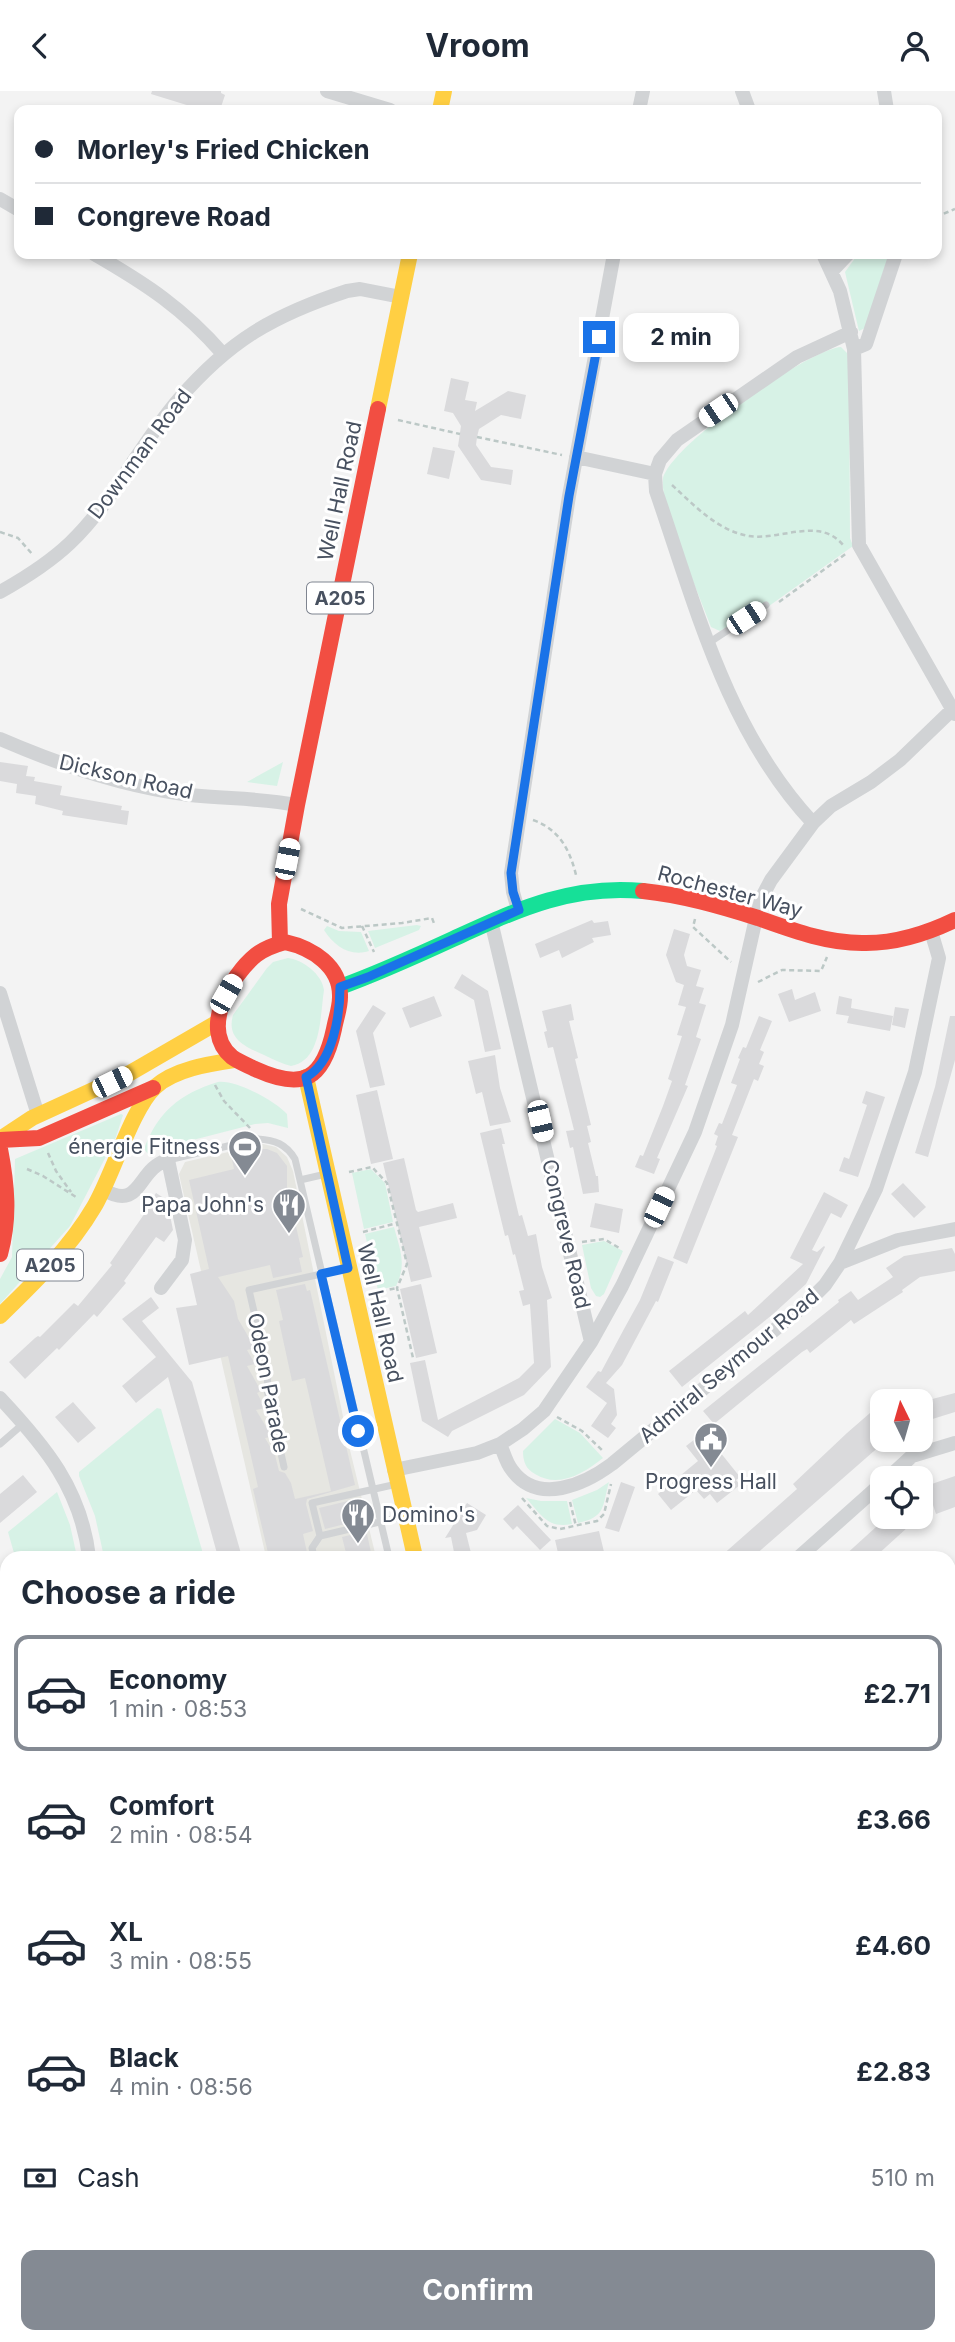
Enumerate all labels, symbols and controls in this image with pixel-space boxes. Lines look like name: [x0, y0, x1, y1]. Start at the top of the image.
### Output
text: Vroom: [425, 26, 530, 65]
icon: back: [21, 27, 59, 65]
icon: person: [896, 27, 934, 65]
text: Morley's Fried Chicken: [77, 134, 370, 165]
text: Congreve Road: [77, 201, 271, 232]
callout: 2 min: [624, 313, 739, 361]
route end: [583, 321, 615, 353]
text: 2 min: [650, 323, 712, 351]
street label: Downman Road: [83, 384, 197, 524]
car: [695, 390, 742, 430]
street label: Well Hall Road: [313, 419, 367, 563]
road number: A205: [307, 583, 373, 613]
car: [723, 598, 770, 638]
street label: Dickson Road: [57, 749, 195, 804]
car: [273, 836, 302, 882]
street label: Rochester Way: [655, 860, 806, 923]
car: [207, 971, 246, 1017]
car: [89, 1063, 136, 1101]
car: [526, 1098, 555, 1144]
sports icon: énergie Fitness: [226, 1128, 264, 1177]
place label: énergie Fitness: [68, 1134, 220, 1159]
street label: Congreve Road: [537, 1157, 596, 1311]
car: [641, 1184, 678, 1230]
restaurant icon: Papa John's: [270, 1186, 308, 1235]
place label: Papa John's: [141, 1192, 264, 1217]
street label: Well Hall Road: [352, 1241, 409, 1385]
road number: A205: [17, 1249, 83, 1281]
street label: Admiral Seymour Road: [634, 1283, 823, 1448]
street label: Odeon Parade: [243, 1311, 294, 1455]
north arrow: [870, 1389, 933, 1453]
map controls: [870, 1389, 933, 1529]
route start: [342, 1415, 374, 1447]
public building icon: Progress Hall: [692, 1420, 730, 1469]
button: locate: [870, 1466, 933, 1529]
place label: Progress Hall: [645, 1469, 777, 1494]
restaurant icon: Domino's: [339, 1496, 377, 1545]
place label: Domino's: [382, 1502, 475, 1527]
text: Choose a ride: [21, 1573, 236, 1612]
icon: car: [25, 1662, 88, 1725]
text: Economy: [109, 1664, 227, 1695]
text: £2.71: [864, 1678, 931, 1709]
text: 1 min · 08:53: [109, 1695, 247, 1723]
icon: car: [25, 1788, 88, 1851]
text: Comfort: [109, 1790, 214, 1821]
text: £3.66: [856, 1804, 931, 1835]
text: 2 min · 08:54: [109, 1821, 253, 1849]
icon: car: [25, 1914, 88, 1977]
text: XL: [109, 1916, 143, 1947]
text: £4.60: [855, 1930, 931, 1961]
text: 3 min · 08:55: [109, 1947, 252, 1975]
icon: car: [25, 2040, 88, 2103]
text: Black: [109, 2042, 179, 2073]
text: £2.83: [856, 2056, 931, 2087]
text: 4 min · 08:56: [109, 2073, 253, 2101]
icon: cash: [21, 2159, 59, 2197]
text: Cash: [77, 2162, 140, 2193]
text: 510 m: [871, 2164, 935, 2192]
button: Confirm: [21, 2250, 935, 2330]

